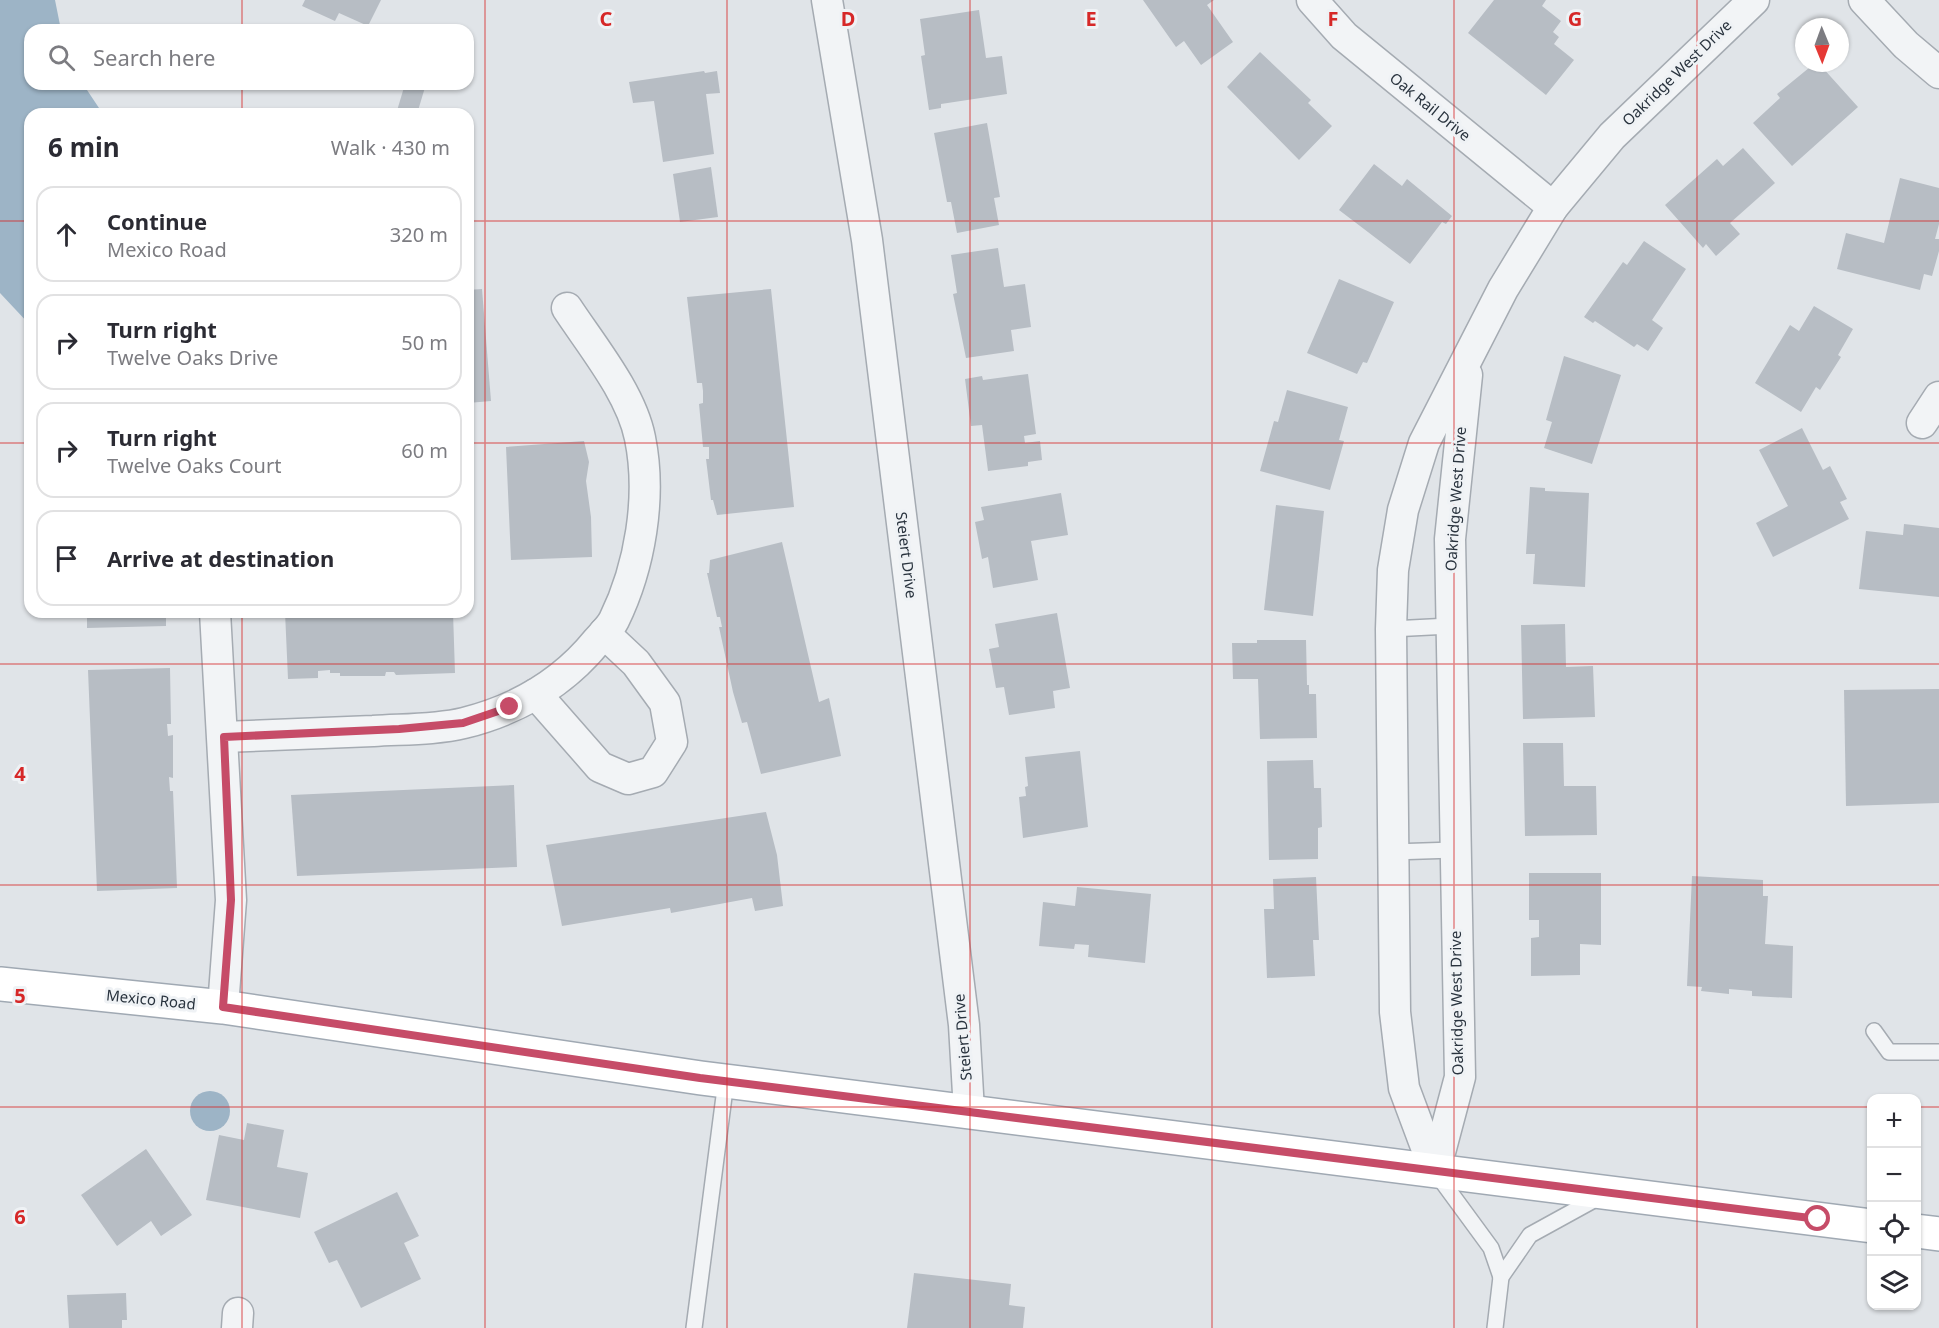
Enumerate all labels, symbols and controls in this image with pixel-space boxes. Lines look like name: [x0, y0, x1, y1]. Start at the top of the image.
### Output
text: C: [600, 5, 613, 32]
text: D: [841, 5, 855, 32]
text: E: [1085, 5, 1097, 32]
text: F: [1328, 5, 1338, 32]
text: G: [1568, 5, 1582, 32]
street label: Oakridge West Drive: [1617, 15, 1735, 130]
north arrow: [1795, 18, 1849, 72]
search box: [24, 24, 474, 90]
icon: search: [45, 41, 78, 74]
text: Search here: [93, 42, 215, 72]
street label: Oak Rail Drive: [1386, 67, 1475, 145]
text: 6 min: [48, 129, 120, 165]
text: Walk · 430 m: [331, 134, 450, 161]
text: Continue: [107, 206, 207, 236]
icon: ahead: [50, 218, 83, 251]
text: 320 m: [390, 221, 448, 248]
text: Mexico Road: [107, 236, 227, 263]
text: Turn right: [107, 314, 217, 344]
icon: right: [50, 326, 83, 359]
text: 50 m: [401, 329, 448, 356]
text: Twelve Oaks Drive: [107, 344, 278, 371]
text: Turn right: [107, 422, 217, 452]
street label: Oakridge West Drive: [1440, 426, 1470, 572]
icon: right: [50, 434, 83, 467]
text: 60 m: [401, 437, 448, 464]
text: Twelve Oaks Court: [107, 452, 281, 479]
street label: Steiert Drive: [892, 510, 922, 599]
icon: arrive: [50, 542, 83, 575]
text: Arrive at destination: [107, 543, 334, 573]
route end: [496, 693, 522, 719]
text: 4: [14, 760, 26, 787]
street label: Oakridge West Drive: [1445, 930, 1467, 1076]
text: 5: [14, 982, 26, 1009]
street label: Mexico Road: [105, 984, 197, 1014]
street label: Steiert Drive: [948, 993, 976, 1081]
map controls: [1867, 1094, 1921, 1310]
button: +: [1867, 1094, 1921, 1148]
button: −: [1867, 1148, 1921, 1202]
button: locate: [1867, 1202, 1921, 1256]
text: 6: [14, 1203, 26, 1230]
route start: [1804, 1205, 1830, 1231]
button: layers: [1867, 1256, 1921, 1310]

